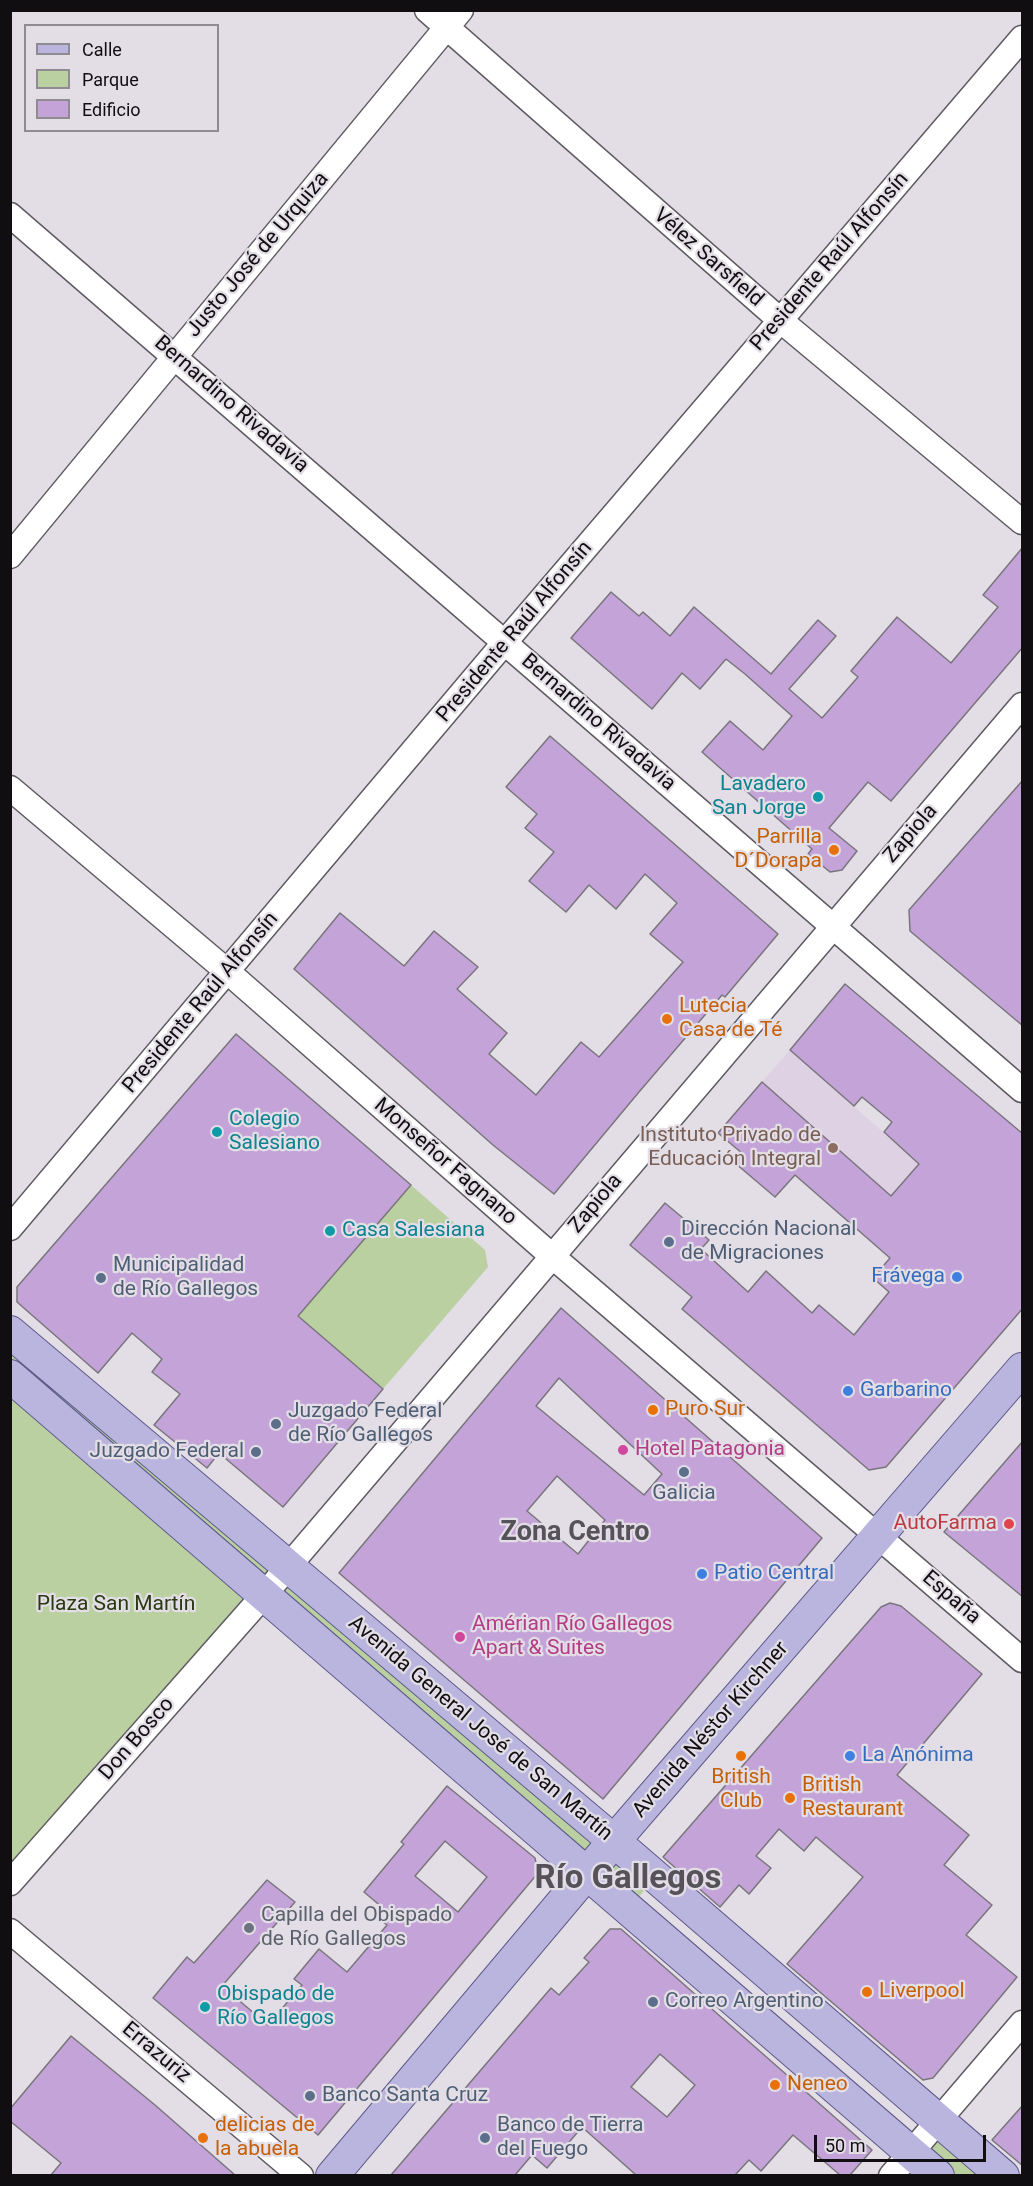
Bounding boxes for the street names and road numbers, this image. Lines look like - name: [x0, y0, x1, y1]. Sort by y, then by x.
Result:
- street label: Justo José de Urquiza: [182, 167, 334, 343]
- street label: Presidente Raúl Alfonsín: [745, 167, 915, 357]
- street label: Vélez Sarsfield: [648, 203, 768, 313]
- street label: Bernardino Rivadavia: [149, 331, 313, 479]
- street label: Presidente Raúl Alfonsín: [432, 536, 598, 728]
- street label: Bernardino Rivadavia: [516, 649, 680, 797]
- street label: Zapiola: [879, 800, 943, 868]
- street label: Presidente Raúl Alfonsín: [118, 907, 284, 1099]
- street label: Monseñor Fagnano: [368, 1093, 522, 1231]
- street label: Zapiola: [564, 1169, 628, 1239]
- street label: España: [917, 1566, 985, 1630]
- street label: Avenida General José de San Martín: [343, 1611, 617, 1847]
- street label: Avenida Néstor Kirchner: [628, 1637, 794, 1823]
- street label: Don Bosco: [94, 1692, 180, 1786]
- street label: Errazuriz: [117, 2017, 195, 2089]

